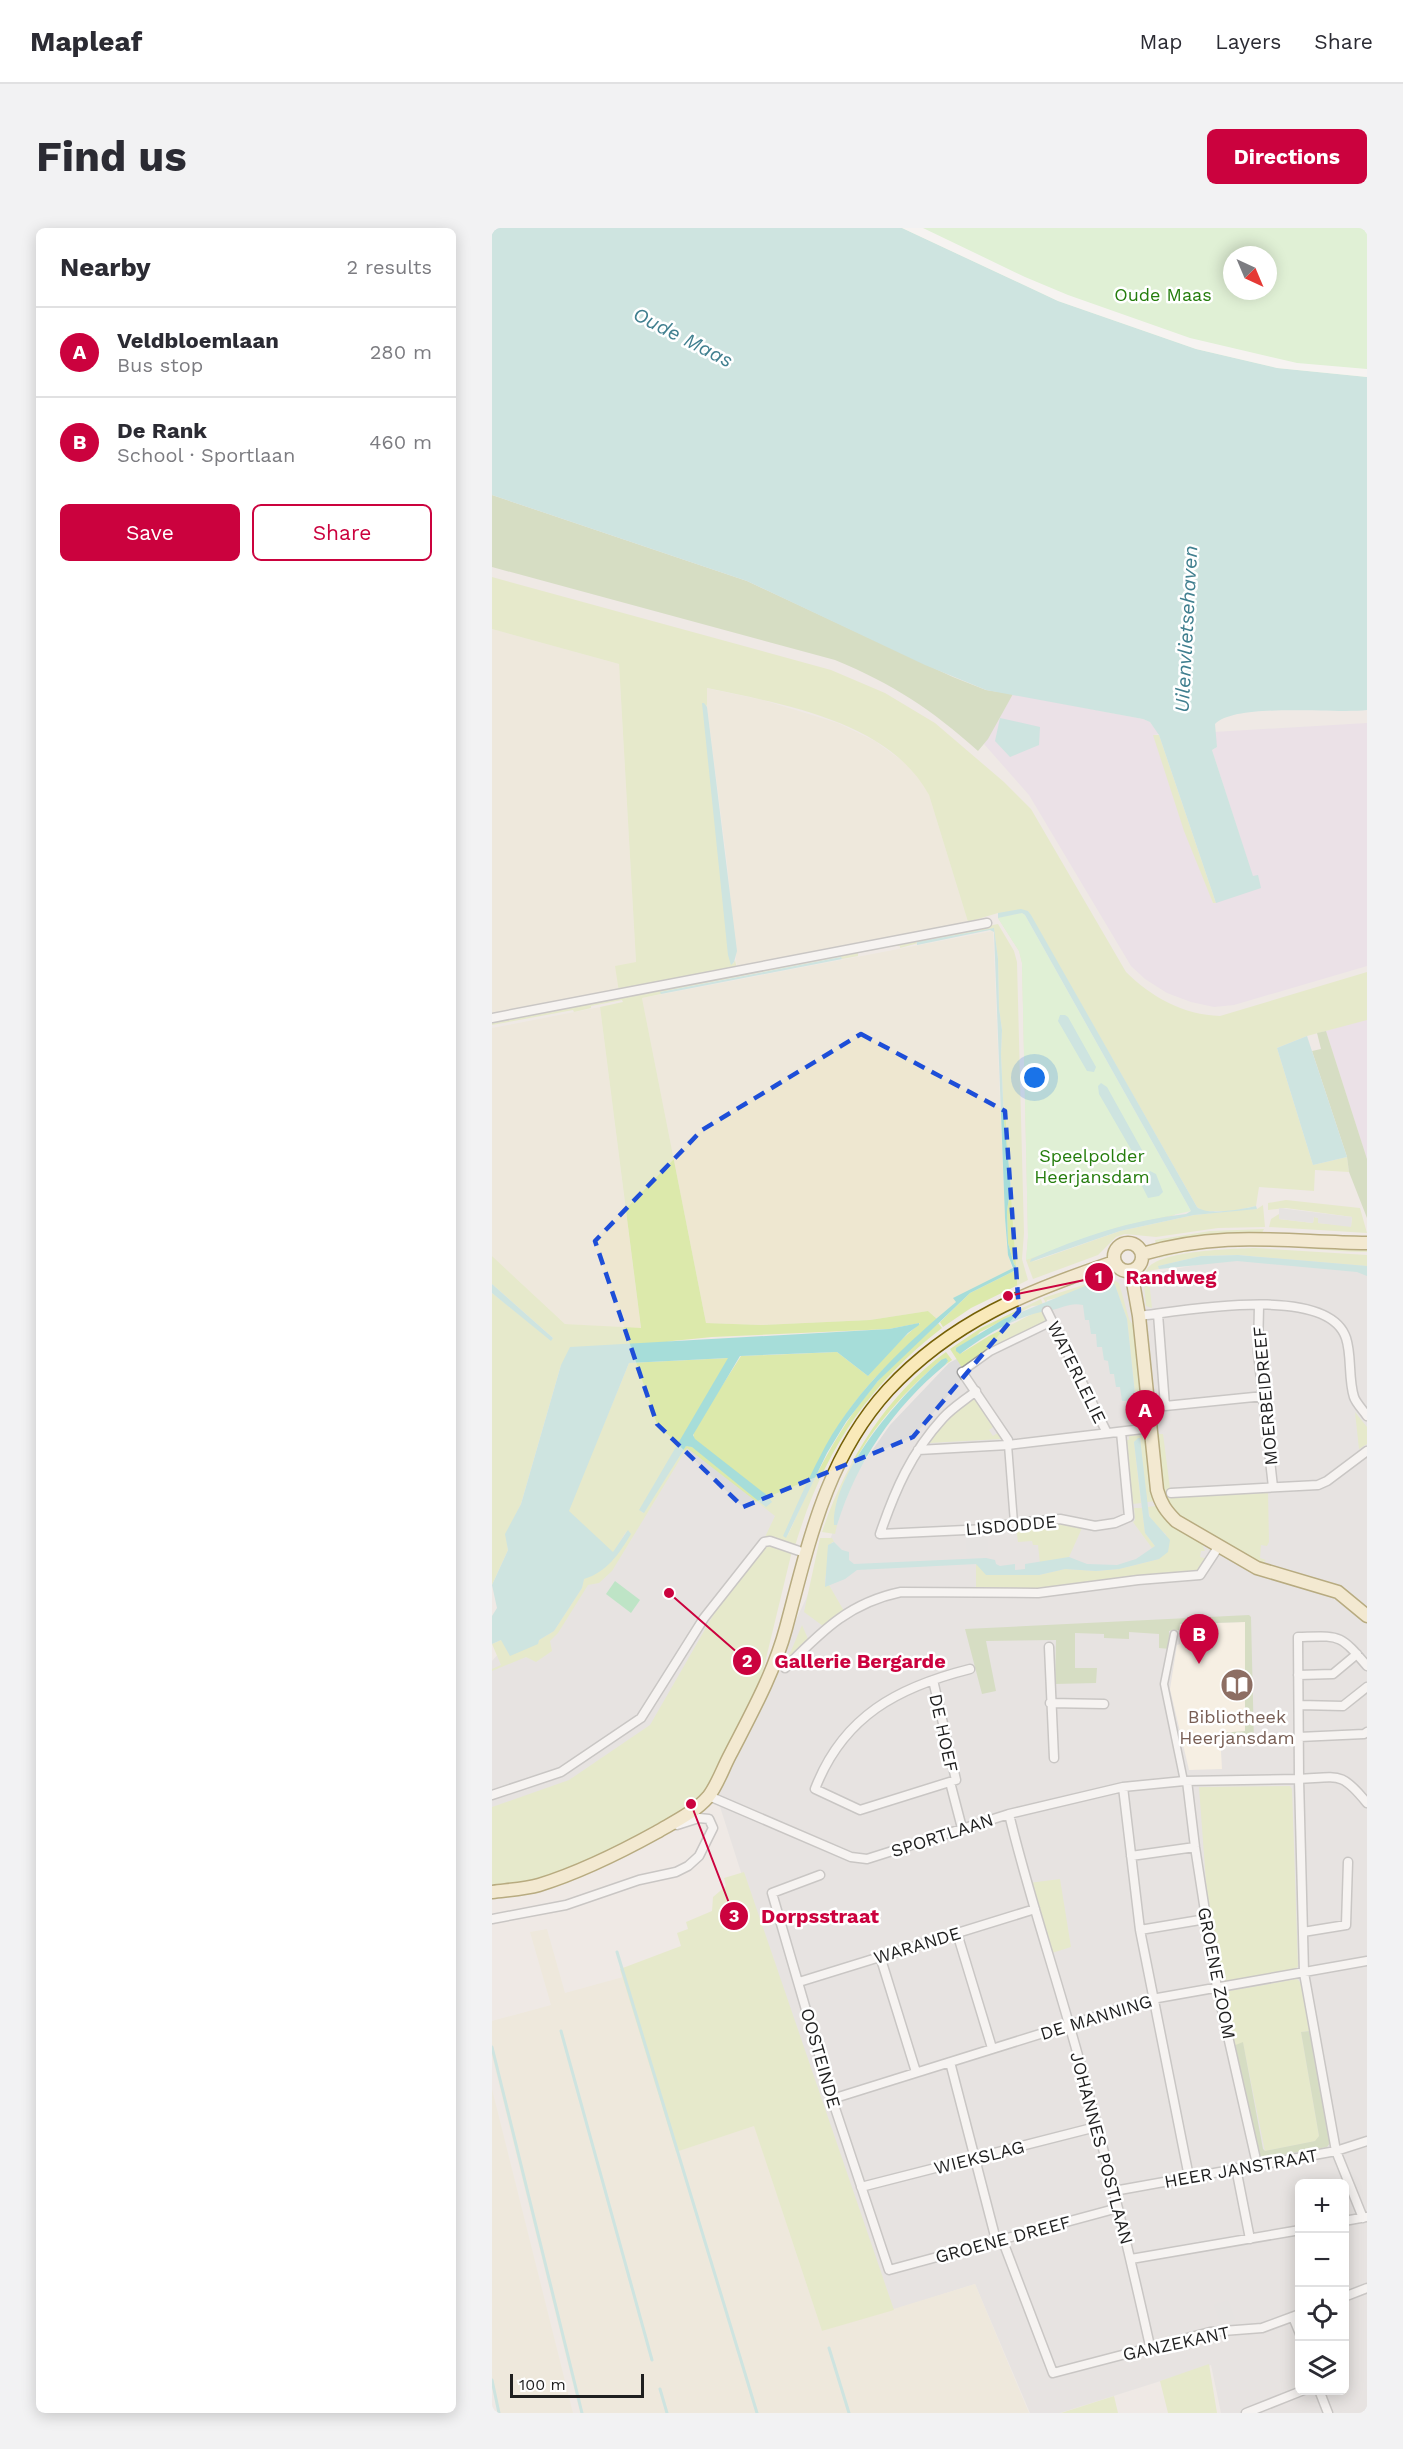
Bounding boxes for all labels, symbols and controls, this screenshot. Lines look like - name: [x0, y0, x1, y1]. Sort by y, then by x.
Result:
- text: Mapleaf: [30, 25, 142, 58]
- text: Map: [1139, 29, 1182, 54]
- text: Layers: [1215, 29, 1281, 54]
- text: Share: [1314, 29, 1373, 54]
- button: Directions: [1207, 129, 1367, 184]
- text: Find us: [36, 132, 187, 181]
- north arrow: [1223, 246, 1277, 300]
- text: Nearby: [60, 252, 151, 282]
- text: 2 results: [347, 255, 432, 279]
- park label: Oude Maas: [1114, 284, 1212, 305]
- water label: Oude Maas: [629, 302, 737, 372]
- text: Veldbloemlaan: [117, 328, 279, 353]
- text: A: [73, 340, 86, 364]
- text: 280 m: [370, 340, 432, 364]
- text: Bus stop: [117, 353, 203, 377]
- text: De Rank: [117, 418, 207, 443]
- text: B: [73, 430, 86, 454]
- text: 460 m: [369, 430, 432, 454]
- text: School · Sportlaan: [117, 443, 295, 467]
- button: Save: [60, 504, 240, 561]
- button: Share: [252, 504, 432, 561]
- water label: Uilenvlietsehaven: [1170, 545, 1202, 713]
- your location: [1020, 1063, 1049, 1092]
- park label: Speelpolder Heerjansdam: [1034, 1145, 1150, 1187]
- callout: Randweg: [1084, 1258, 1228, 1296]
- text: Randweg: [1126, 1265, 1217, 1289]
- text: 1: [1095, 1266, 1103, 1287]
- street label: WATERLELIE: [1043, 1318, 1111, 1426]
- street label: MOERBEIDREEF: [1248, 1325, 1282, 1467]
- pin: A: [1126, 1390, 1164, 1440]
- street label: LISDODDE: [965, 1511, 1057, 1539]
- pin: B: [1180, 1614, 1218, 1664]
- callout: Gallerie Bergarde: [732, 1642, 957, 1680]
- text: Gallerie Bergarde: [774, 1649, 946, 1673]
- text: 2: [742, 1650, 752, 1671]
- library icon: Bibliotheek Heerjansdam: [1219, 1667, 1255, 1703]
- street label: DE HOEF: [925, 1692, 963, 1774]
- place label: Bibliotheek Heerjansdam: [1179, 1706, 1295, 1748]
- street label: SPORTLAAN: [888, 1809, 996, 1861]
- callout: Dorpsstraat: [719, 1897, 891, 1935]
- text: Dorpsstraat: [761, 1904, 879, 1928]
- text: 3: [729, 1905, 739, 1926]
- street label: GROENE ZOOM: [1194, 1905, 1240, 2041]
- street label: WARANDE: [871, 1922, 963, 1968]
- street label: DE MANNING: [1038, 1990, 1154, 2044]
- street label: OOSTEINDE: [797, 2005, 845, 2111]
- street label: JOHANNES POSTLAAN: [1066, 2049, 1138, 2247]
- street label: WIEKSLAG: [932, 2136, 1026, 2178]
- street label: HEER JANSTRAAT: [1163, 2144, 1320, 2192]
- map controls: [1295, 2179, 1349, 2395]
- button: +: [1295, 2179, 1349, 2233]
- street label: GROENE DREEF: [933, 2211, 1073, 2267]
- button: −: [1295, 2233, 1349, 2287]
- button: locate: [1295, 2287, 1349, 2341]
- street label: GANZEKANT: [1121, 2321, 1231, 2365]
- button: layers: [1295, 2341, 1349, 2395]
- scale bar: [510, 2371, 644, 2398]
- text: 100 m: [519, 2375, 566, 2394]

